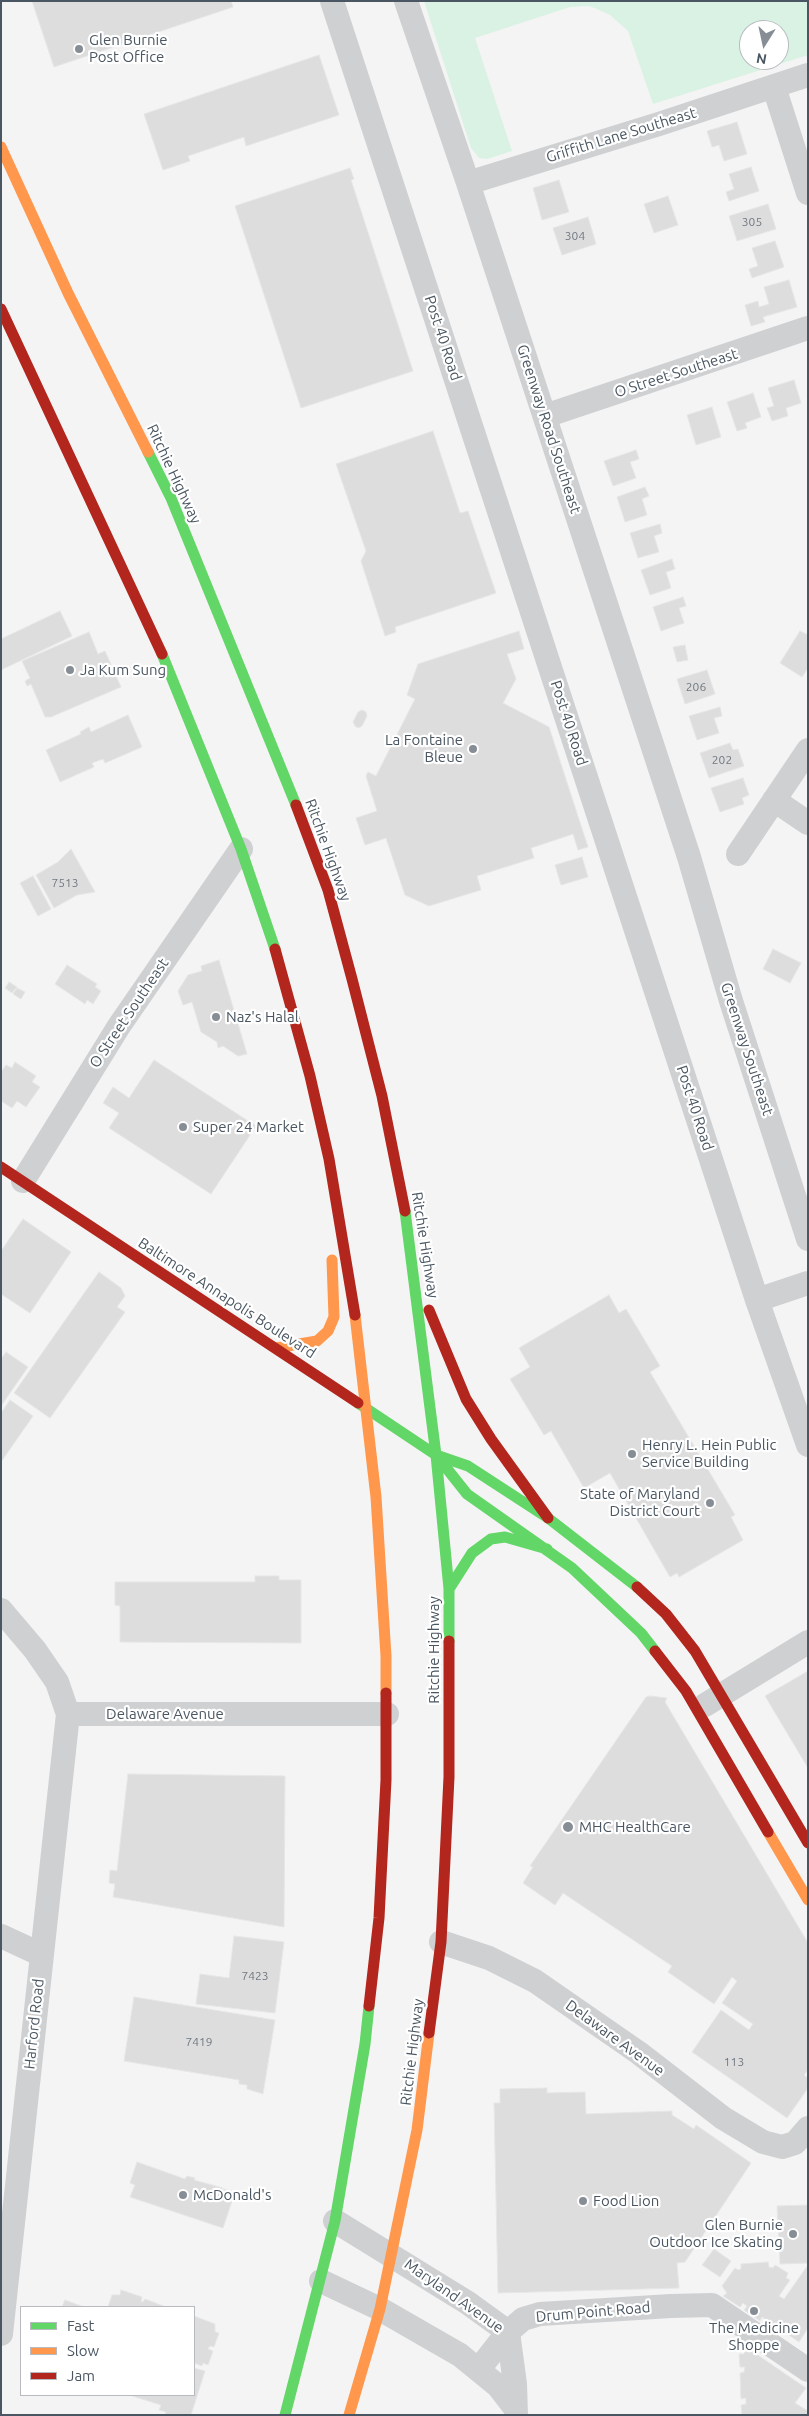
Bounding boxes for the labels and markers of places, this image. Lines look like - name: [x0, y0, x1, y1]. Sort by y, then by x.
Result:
- place label: Glen Burnie Post Office: [89, 31, 167, 66]
- marker: Glen Burnie Post Office: [73, 43, 85, 55]
- place label: Ja Kum Sung: [80, 661, 166, 679]
- marker: Ja Kum Sung: [64, 664, 76, 676]
- place label: La Fontaine Bleue: [385, 731, 463, 766]
- marker: La Fontaine Bleue: [467, 743, 479, 755]
- place label: Naz's Halal: [226, 1008, 299, 1026]
- marker: Naz's Halal: [210, 1011, 222, 1023]
- place label: Super 24 Market: [193, 1118, 304, 1136]
- marker: Super 24 Market: [177, 1121, 189, 1133]
- place label: Henry L. Hein Public Service Building: [642, 1436, 776, 1471]
- marker: Henry L. Hein Public Service Building: [626, 1448, 638, 1460]
- place label: State of Maryland District Court: [580, 1485, 700, 1520]
- marker: State of Maryland District Court: [704, 1497, 716, 1509]
- place label: MHC HealthCare: [579, 1818, 691, 1836]
- marker: MHC HealthCare: [561, 1820, 575, 1834]
- place label: McDonald's: [193, 2186, 271, 2204]
- marker: McDonald's: [177, 2189, 189, 2201]
- place label: Food Lion: [593, 2192, 659, 2210]
- marker: Food Lion: [577, 2195, 589, 2207]
- place label: Glen Burnie Outdoor Ice Skating: [649, 2216, 783, 2251]
- marker: Glen Burnie Outdoor Ice Skating: [787, 2228, 799, 2240]
- marker: The Medicine Shoppe: [748, 2305, 760, 2317]
- place label: The Medicine Shoppe: [709, 2319, 799, 2354]

